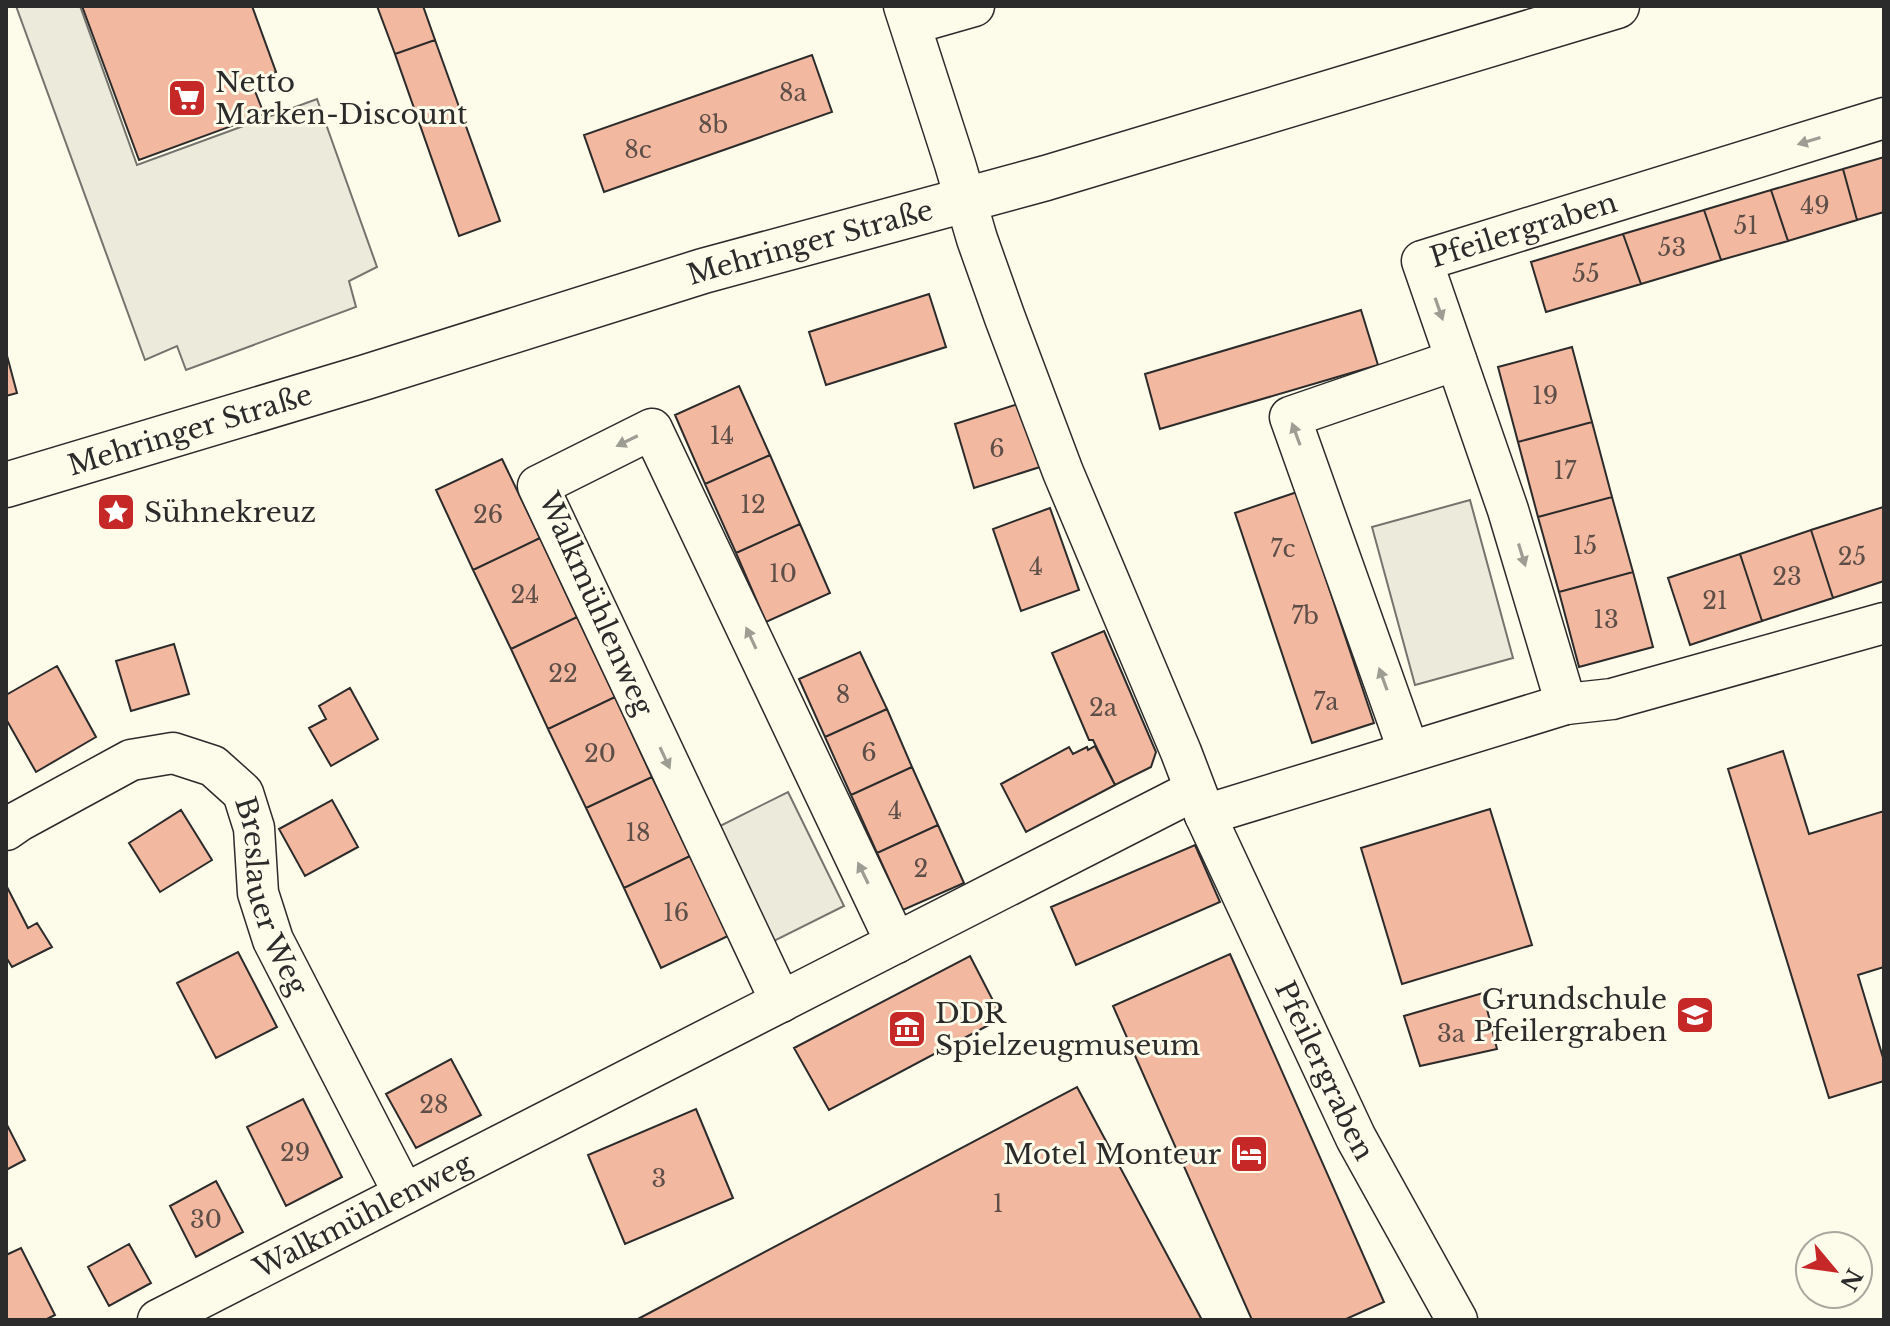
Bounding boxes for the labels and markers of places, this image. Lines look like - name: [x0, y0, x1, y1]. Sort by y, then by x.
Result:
- place label: Netto Marken-Discount: [215, 65, 468, 132]
- supermarket icon: Netto Marken-Discount: [166, 77, 208, 119]
- place icon: Sühnekreuz: [95, 491, 137, 533]
- place label: Sühnekreuz: [144, 495, 316, 530]
- place label: Grundschule Pfeilergraben: [1473, 982, 1667, 1049]
- school or university icon: Grundschule Pfeilergraben: [1674, 994, 1716, 1036]
- place label: DDR Spielzeugmuseum: [935, 996, 1200, 1063]
- museum icon: DDR Spielzeugmuseum: [886, 1008, 928, 1050]
- hotel icon: Motel Monteur: [1228, 1133, 1270, 1175]
- place label: Motel Monteur: [1003, 1137, 1222, 1172]

